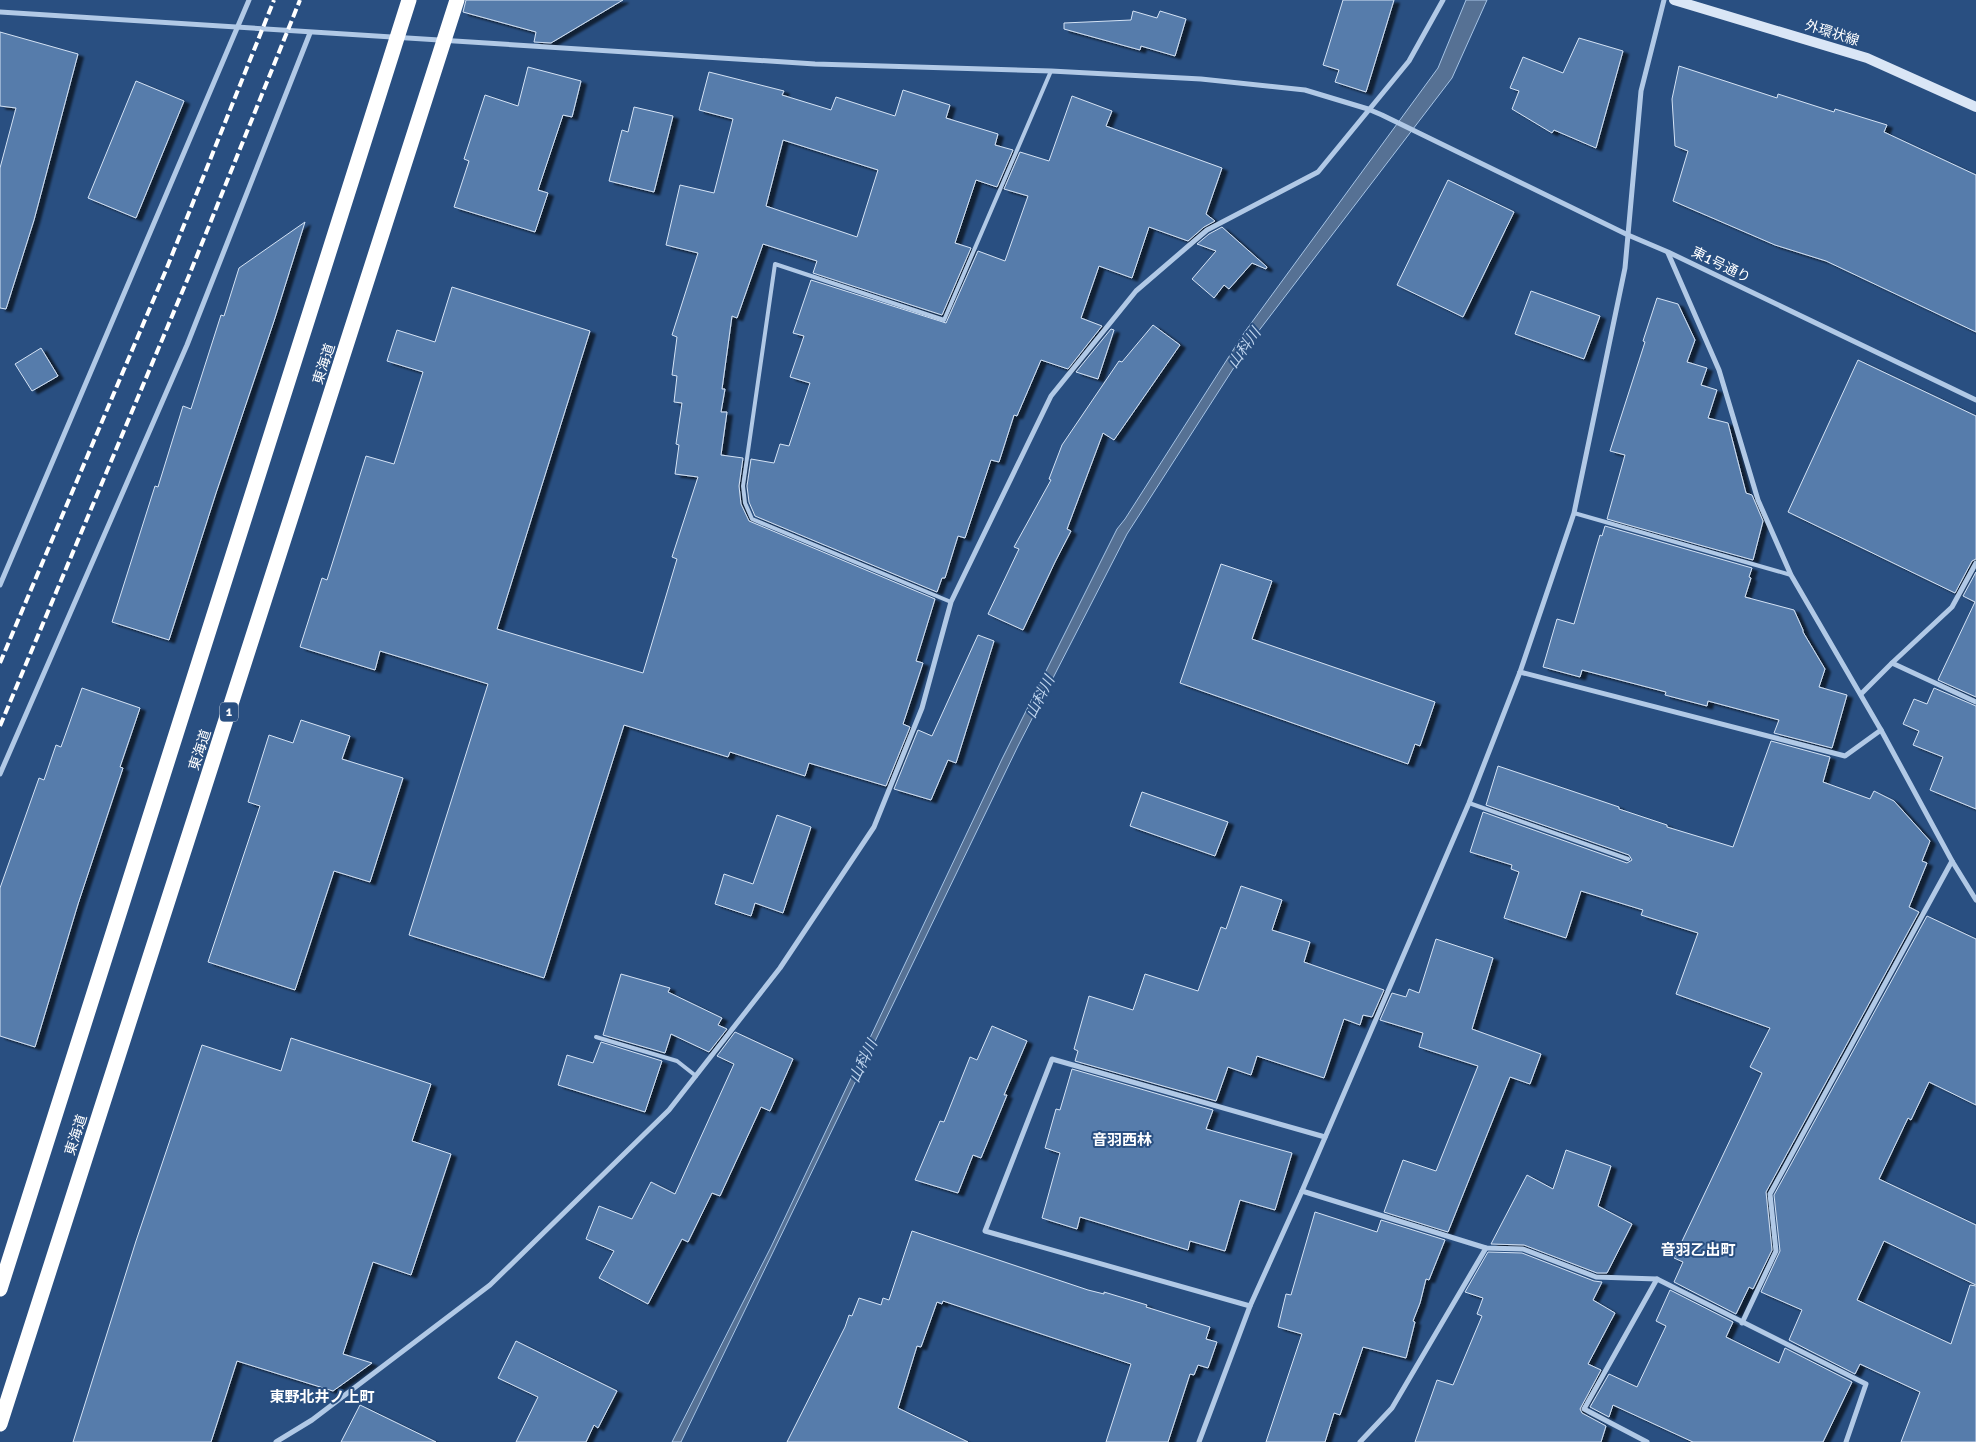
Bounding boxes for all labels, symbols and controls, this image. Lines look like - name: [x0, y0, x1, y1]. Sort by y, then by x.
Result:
- street label: 外環状線: [1803, 17, 1861, 49]
- street label: 東1号通り: [1689, 243, 1753, 287]
- water label: 山科川: [1224, 323, 1265, 372]
- street label: 東海道: [309, 341, 339, 387]
- water label: 山科川: [1022, 671, 1059, 721]
- road number: 1: [220, 702, 238, 722]
- street label: 東海道: [185, 727, 215, 773]
- water label: 山科川: [845, 1035, 882, 1085]
- street label: 東海道: [61, 1112, 91, 1158]
- district label: 音羽西林: [1092, 1131, 1152, 1149]
- district label: 音羽乙出町: [1660, 1241, 1736, 1259]
- district label: 東野北井ノ上町: [269, 1388, 375, 1406]

